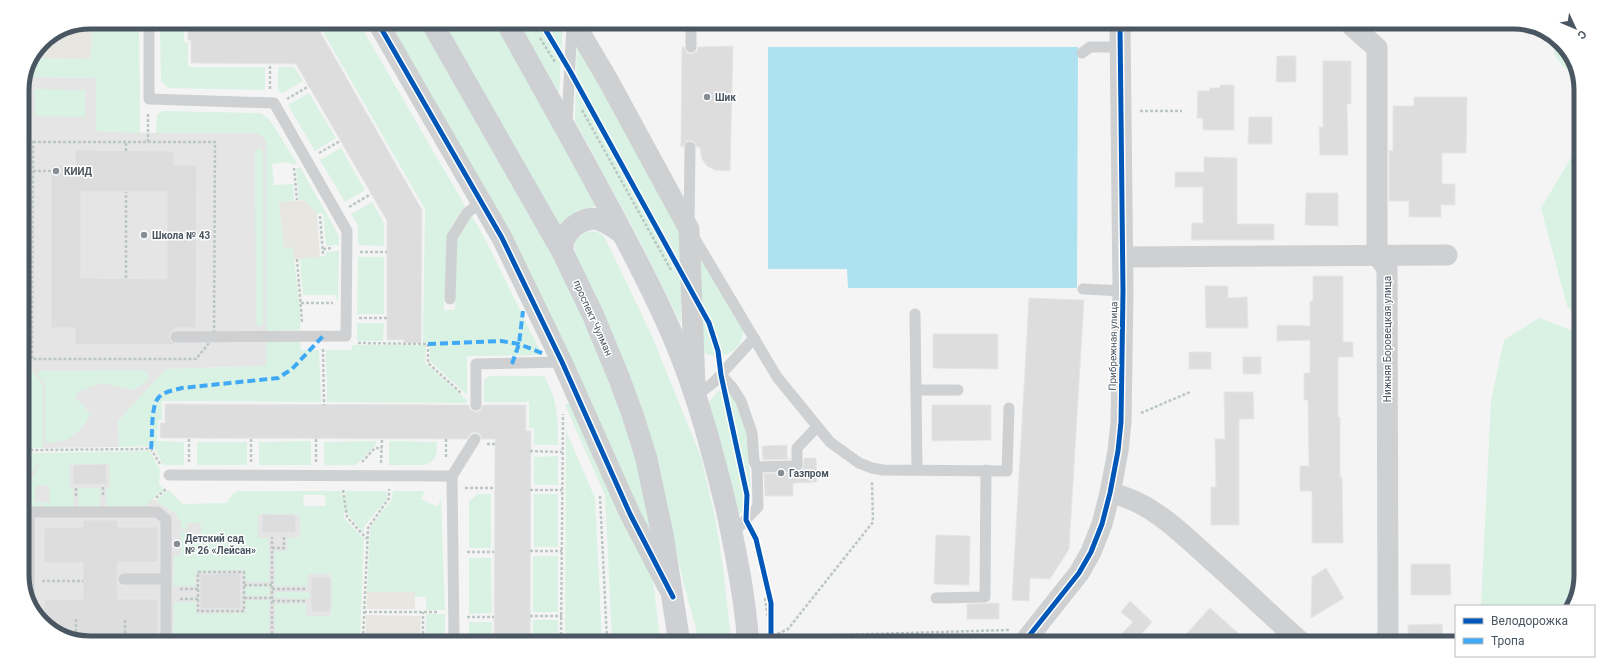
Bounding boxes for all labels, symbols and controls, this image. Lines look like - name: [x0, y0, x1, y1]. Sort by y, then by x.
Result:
- north arrow: [1555, 8, 1595, 48]
- text: С: [1575, 27, 1589, 42]
- marker: Шик: [702, 92, 712, 102]
- place label: Шик: [715, 92, 736, 103]
- marker: КИИД: [51, 166, 61, 176]
- place label: КИИД: [64, 166, 93, 177]
- marker: Школа № 43: [139, 230, 149, 240]
- place label: Школа № 43: [152, 230, 210, 241]
- street label: Нижняя Боровецкая улица: [1382, 276, 1393, 402]
- street label: проспект Чулман: [571, 278, 615, 358]
- street label: Прибрежная улица: [1107, 301, 1119, 391]
- marker: Газпром: [776, 468, 786, 478]
- place label: Газпром: [789, 468, 829, 479]
- place label: Детский сад № 26 «Лейсан»: [185, 533, 256, 556]
- marker: Детский сад № 26 «Лейсан»: [172, 539, 182, 549]
- legend: [1455, 605, 1595, 657]
- text: Велодорожка: [1491, 614, 1568, 628]
- text: Тропа: [1491, 634, 1525, 648]

